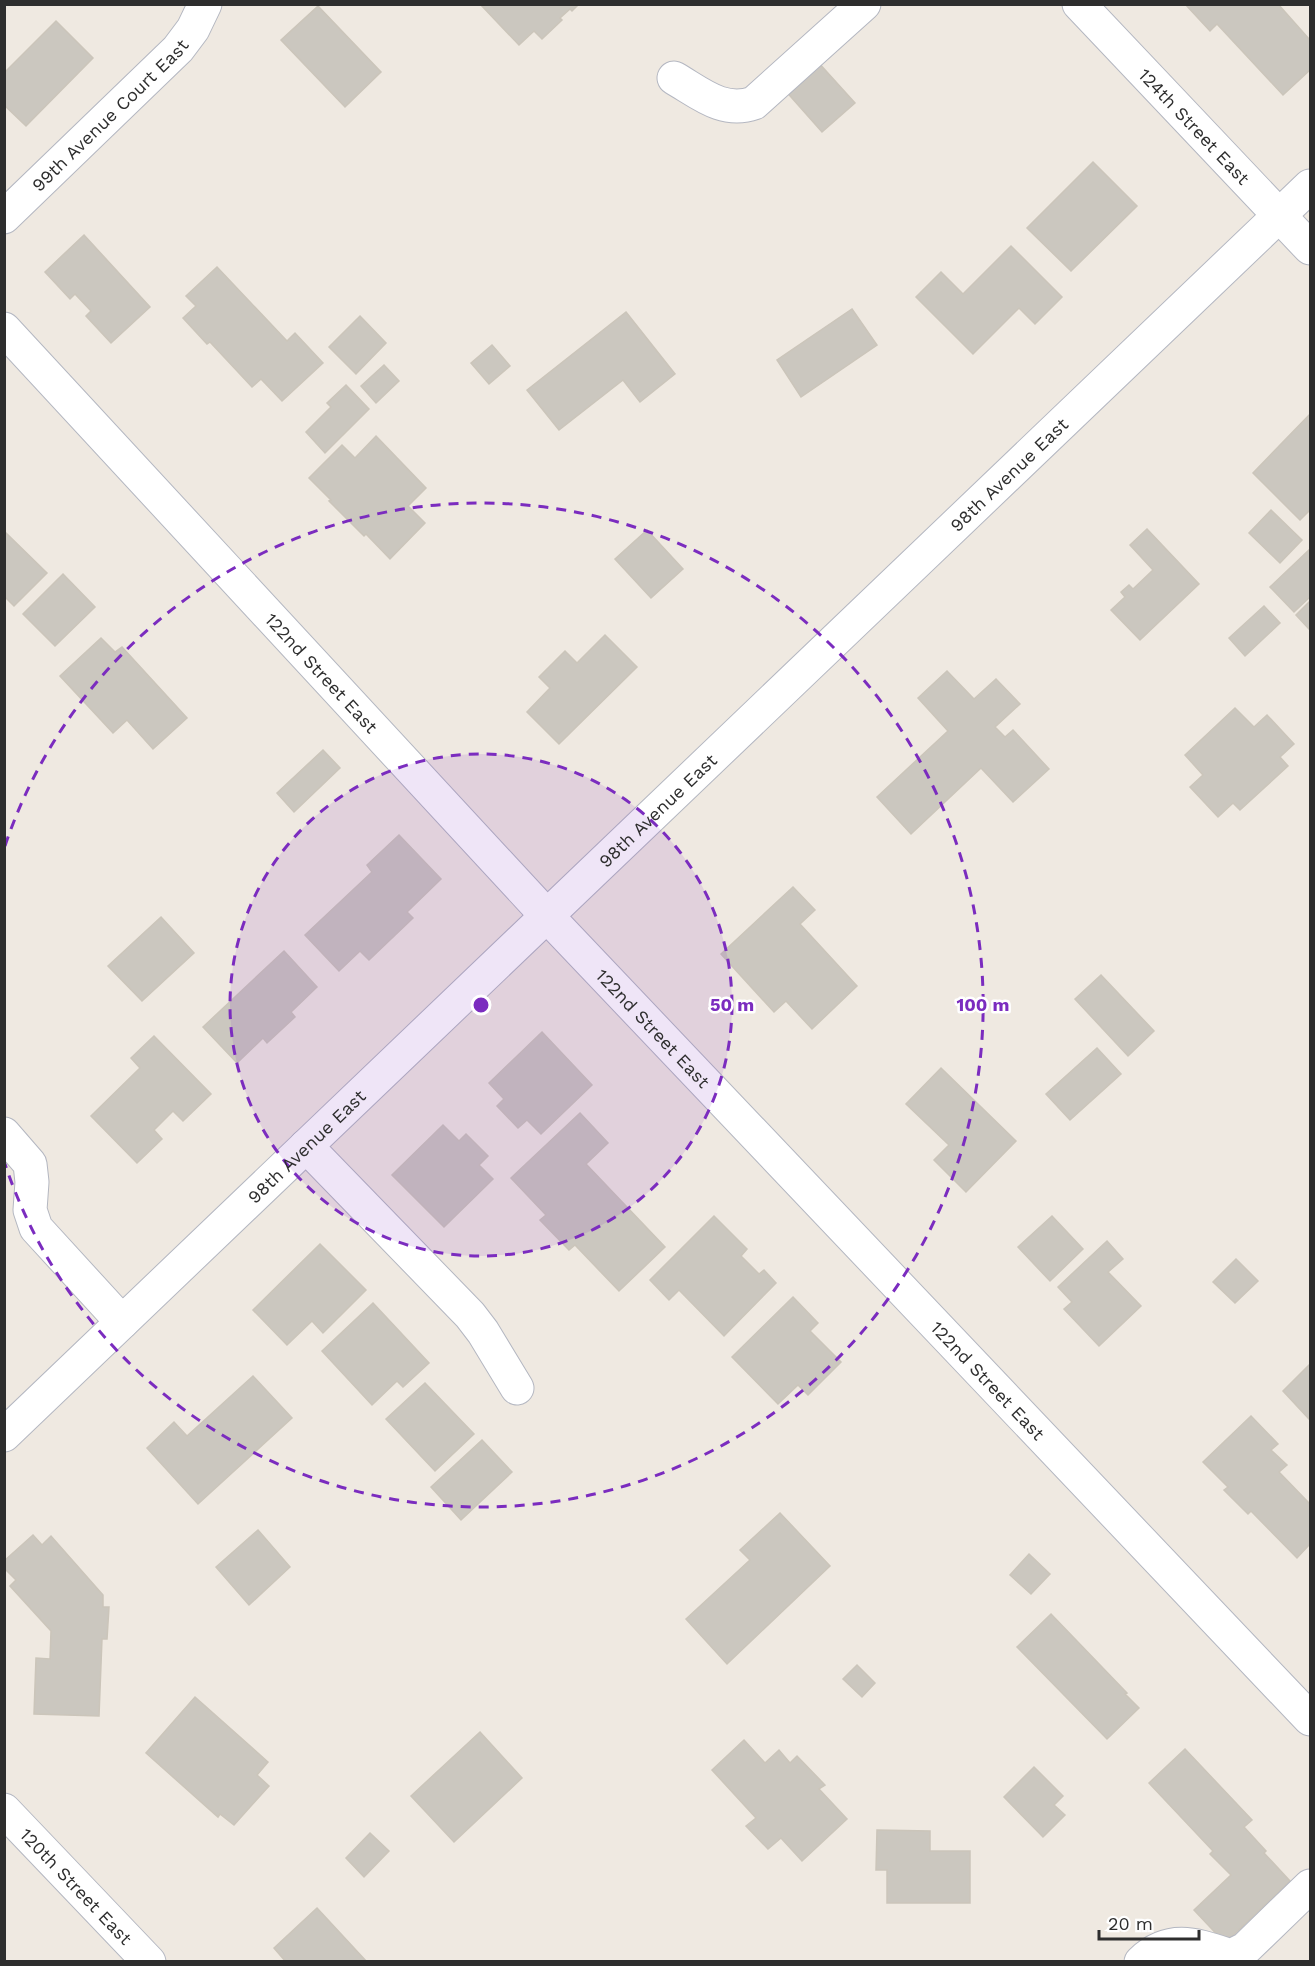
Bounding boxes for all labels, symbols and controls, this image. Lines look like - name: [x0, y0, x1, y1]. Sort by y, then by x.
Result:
- street label: 99th Avenue Court East: [27, 34, 193, 195]
- street label: 124th Street East: [1135, 64, 1255, 189]
- street label: 98th Avenue East: [945, 413, 1072, 535]
- street label: 122nd Street East: [261, 608, 383, 737]
- street label: 98th Avenue East: [594, 749, 721, 871]
- street label: 122nd Street East: [592, 964, 715, 1092]
- text: 50 m: [710, 994, 754, 1015]
- text: 100 m: [956, 994, 1010, 1015]
- centre of rings: [471, 995, 491, 1015]
- street label: 98th Avenue East: [243, 1085, 370, 1207]
- street label: 122nd Street East: [927, 1317, 1050, 1444]
- street label: 120th Street East: [16, 1823, 137, 1949]
- scale bar: [1099, 1903, 1200, 1941]
- text: 20 m: [1108, 1913, 1153, 1934]

